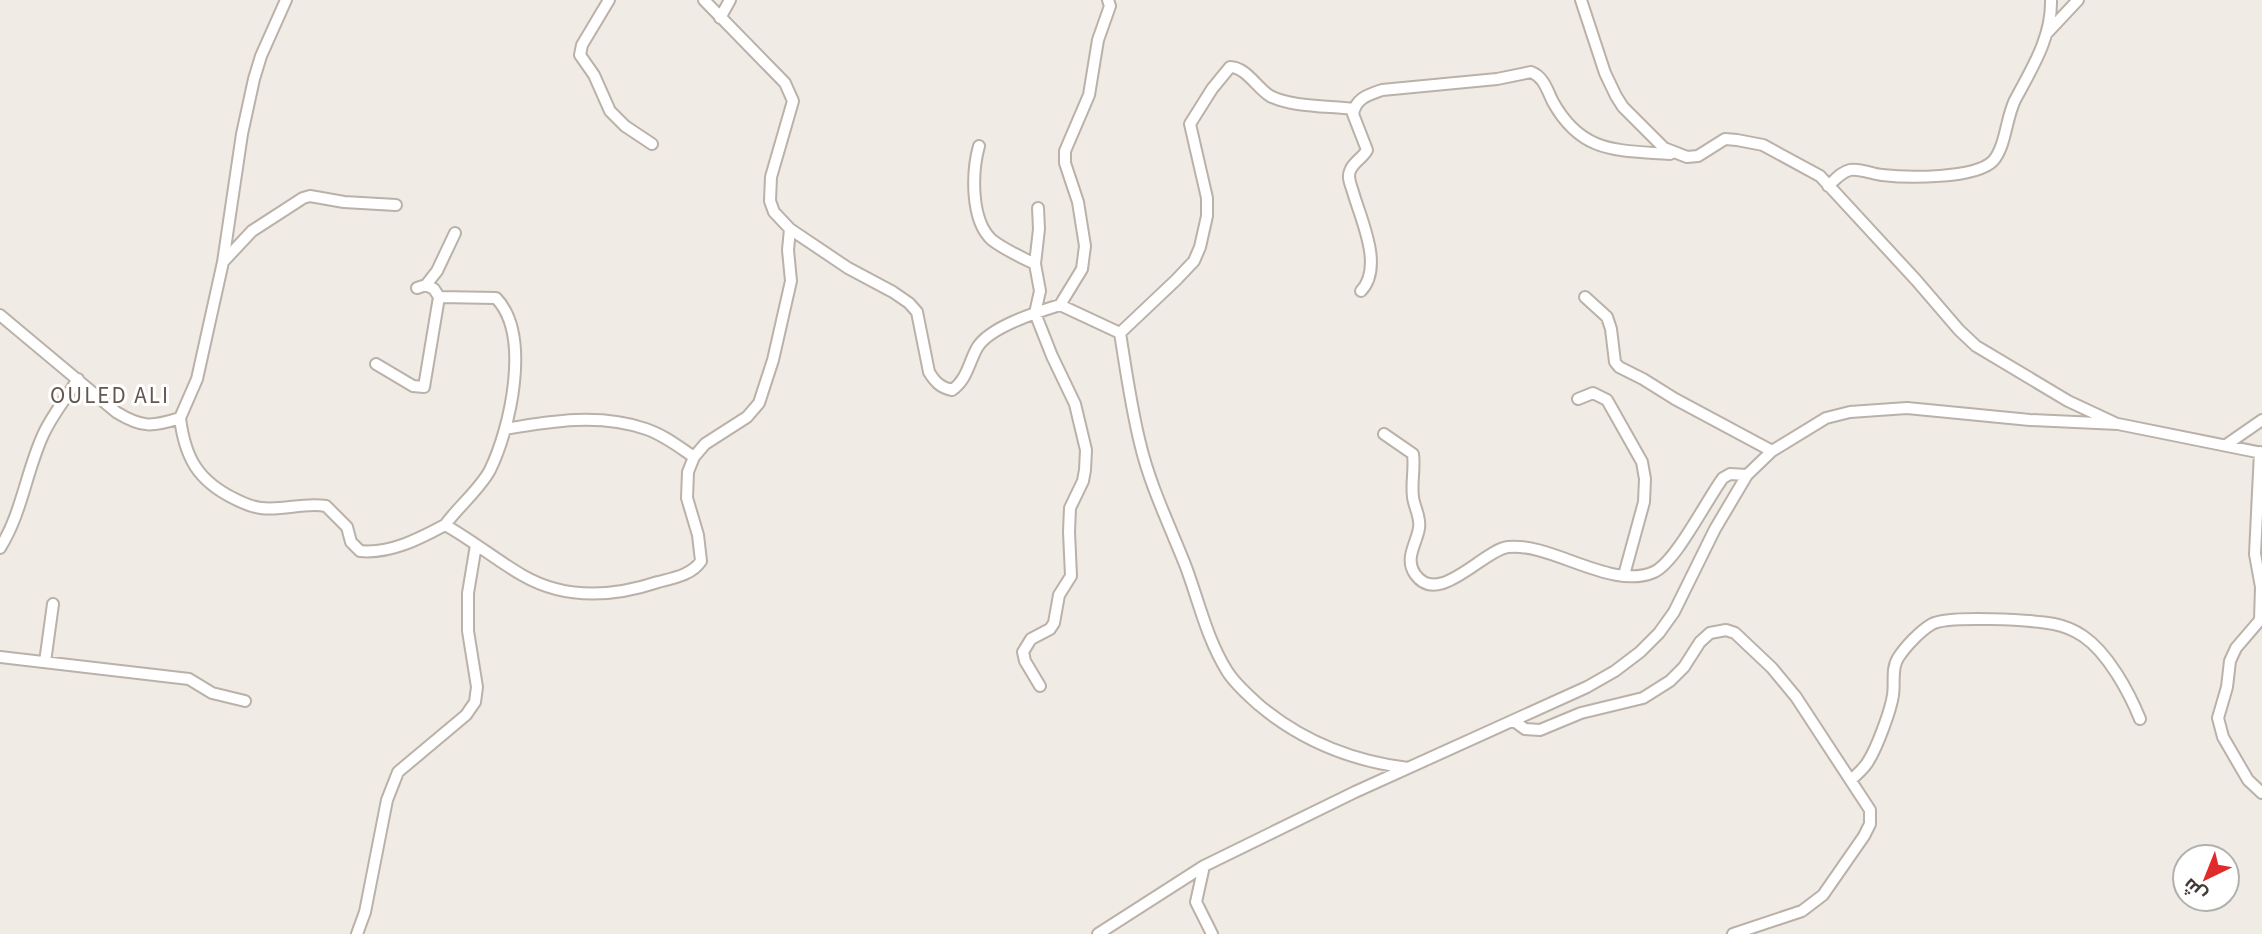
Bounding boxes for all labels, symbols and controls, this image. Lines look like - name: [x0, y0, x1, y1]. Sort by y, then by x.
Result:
- district label: OULED ALI: [50, 379, 170, 412]
- north arrow: [2171, 843, 2241, 913]
- text: ش: [2177, 871, 2214, 908]

